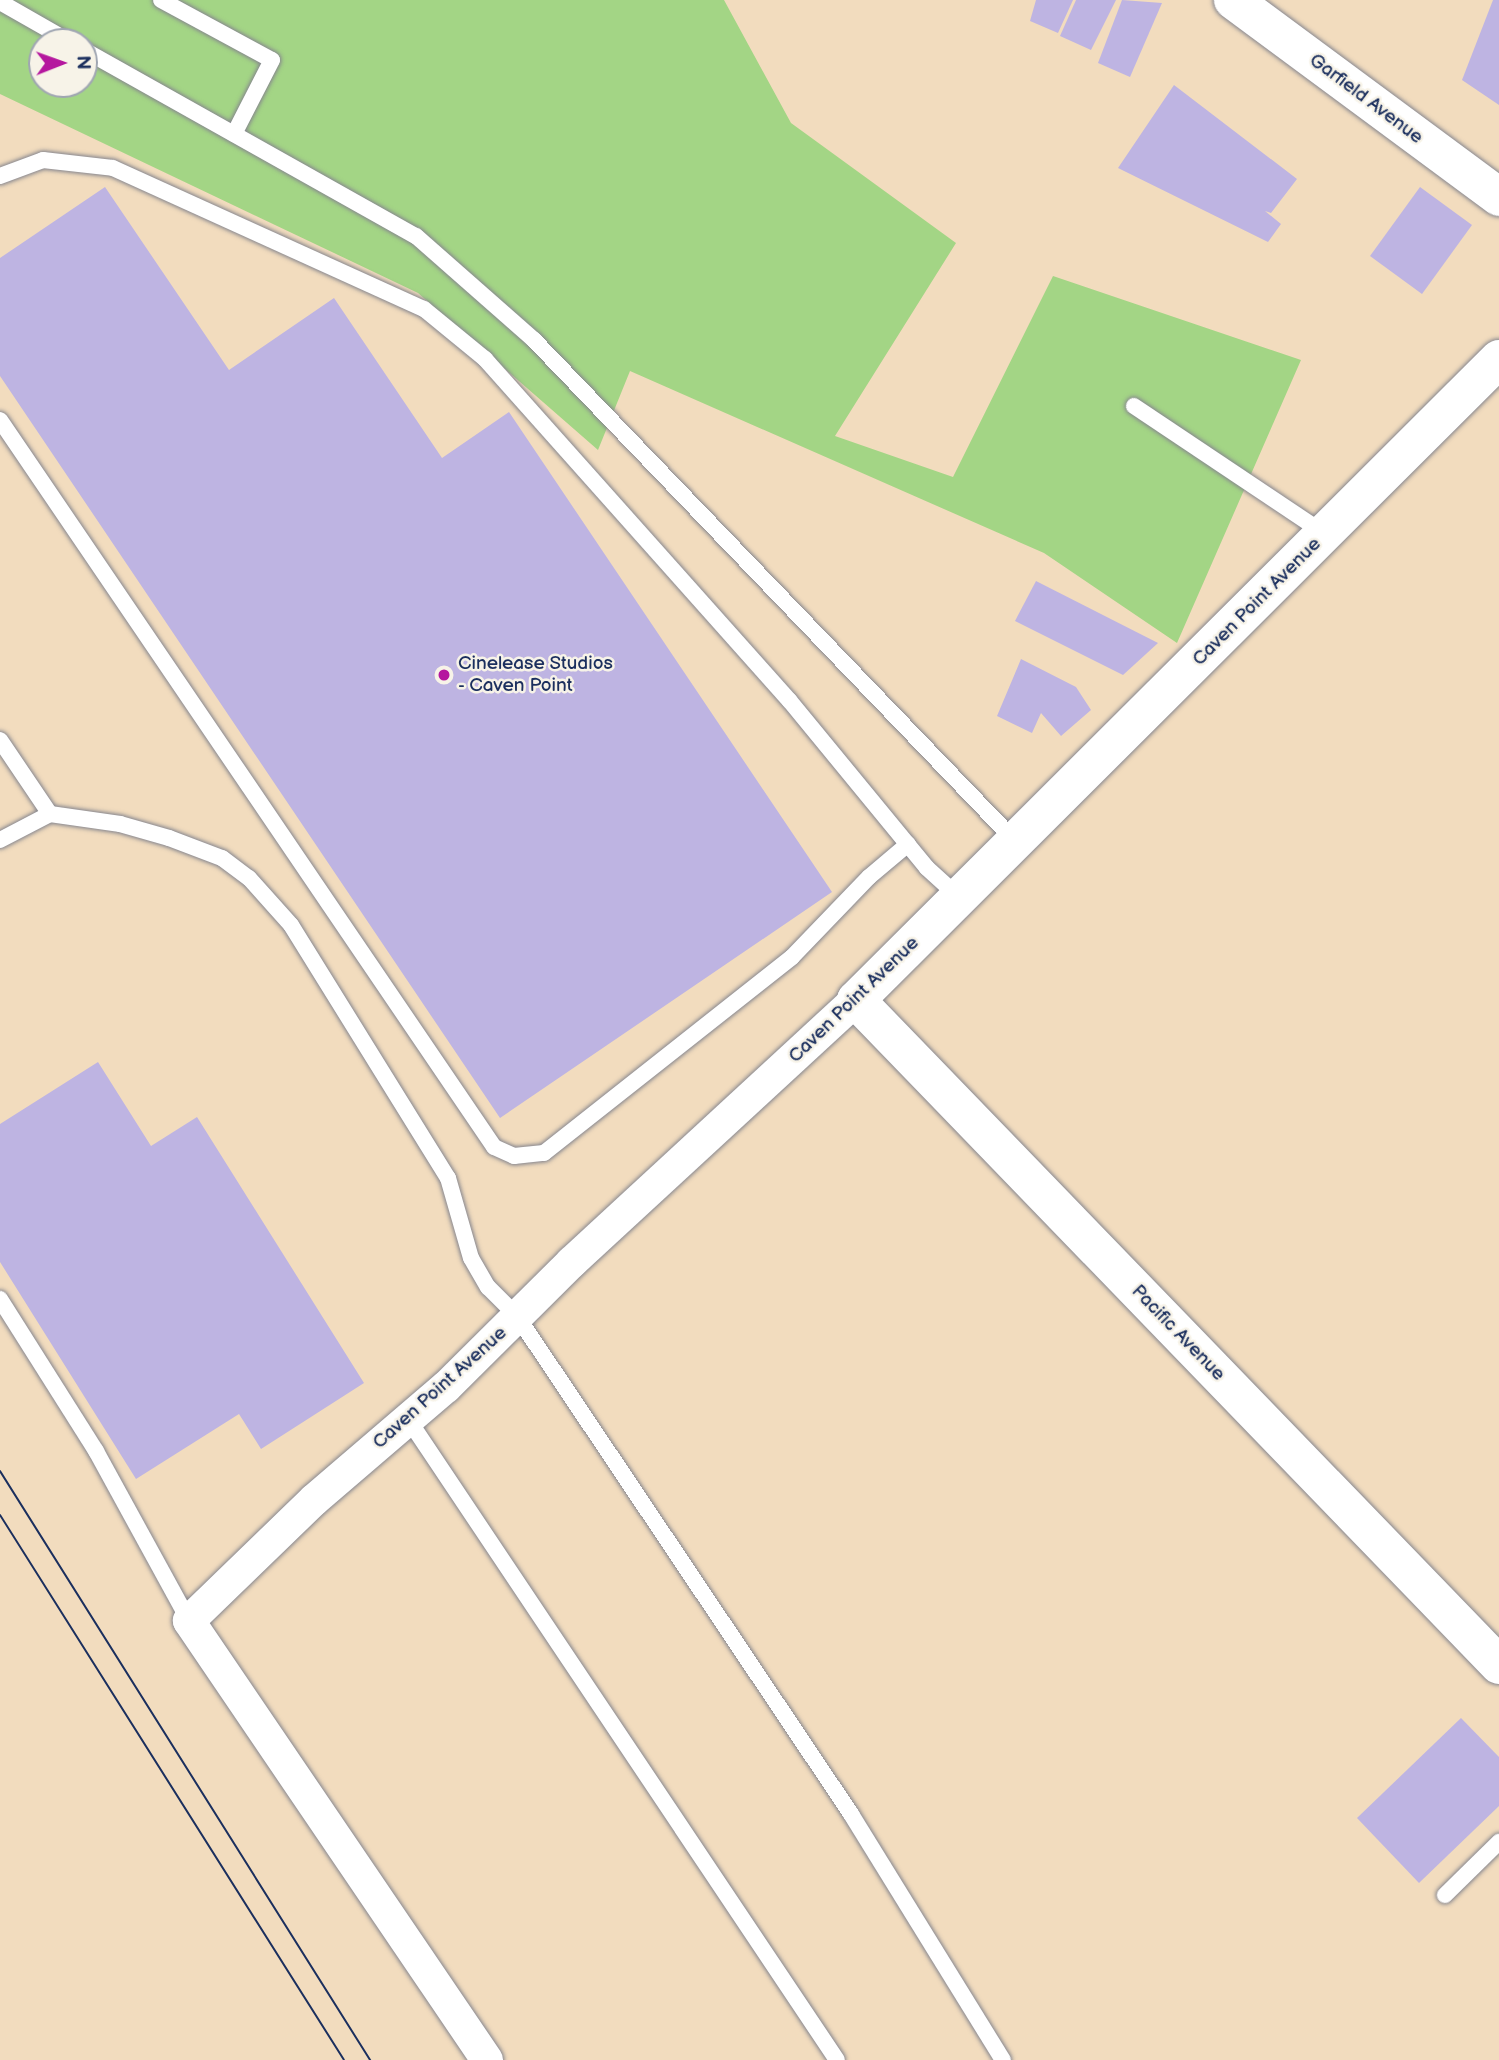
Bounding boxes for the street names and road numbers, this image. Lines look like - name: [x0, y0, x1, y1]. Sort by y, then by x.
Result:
- street label: Garfield Avenue: [1305, 49, 1427, 149]
- street label: Caven Point Avenue: [1188, 533, 1326, 671]
- street label: Caven Point Avenue: [784, 932, 924, 1068]
- street label: Pacific Avenue: [1126, 1280, 1230, 1386]
- street label: Caven Point Avenue: [368, 1322, 512, 1454]

